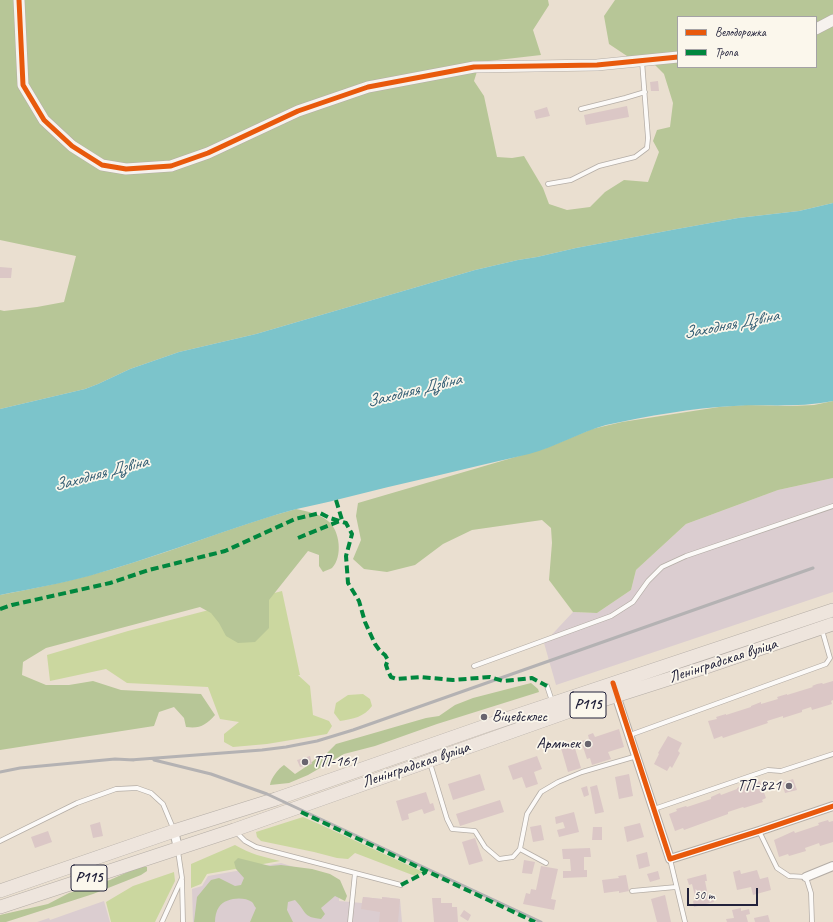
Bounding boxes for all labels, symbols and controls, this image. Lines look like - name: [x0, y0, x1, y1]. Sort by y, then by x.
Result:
- legend: [677, 16, 817, 68]
- text: Велодорожка: [715, 24, 766, 40]
- text: Тропа: [715, 44, 738, 60]
- water label: Заходняя Дзвіна: [682, 306, 780, 344]
- water label: Заходняя Дзвіна: [365, 369, 463, 413]
- water label: Заходняя Дзвіна: [52, 452, 150, 496]
- street label: Ленінградская вуліца: [666, 634, 780, 688]
- road number: Р115: [570, 692, 606, 718]
- place label: Віцебсклес: [492, 707, 547, 727]
- marker: Віцебсклес: [479, 712, 489, 722]
- place label: Армтек: [537, 734, 580, 754]
- street label: Ленінградская вуліца: [360, 738, 472, 792]
- marker: Армтек: [583, 739, 593, 749]
- place label: ТП-161: [313, 752, 357, 772]
- marker: ТП-161: [300, 757, 310, 767]
- place label: ТП-821: [737, 776, 781, 796]
- marker: ТП-821: [784, 781, 794, 791]
- road number: Р115: [71, 865, 107, 891]
- scale bar: [689, 880, 760, 906]
- text: 50 m: [694, 887, 714, 903]

